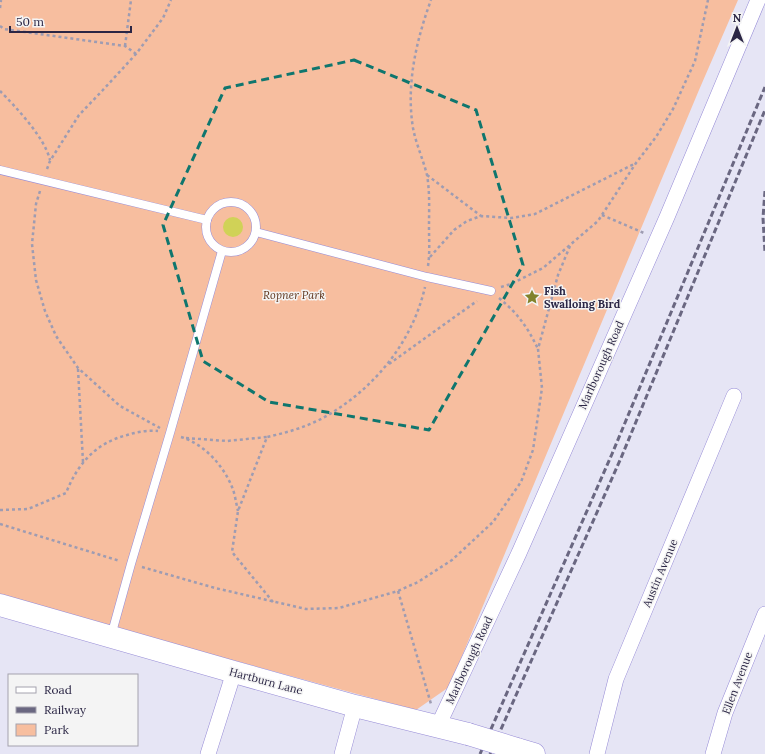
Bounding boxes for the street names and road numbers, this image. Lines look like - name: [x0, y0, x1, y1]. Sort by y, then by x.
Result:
- street label: Marlborough Road: [575, 318, 627, 411]
- street label: Austin Avenue: [639, 537, 681, 610]
- street label: Marlborough Road: [443, 613, 496, 706]
- street label: Ellen Avenue: [719, 650, 755, 716]
- street label: Hartburn Lane: [228, 664, 304, 698]

